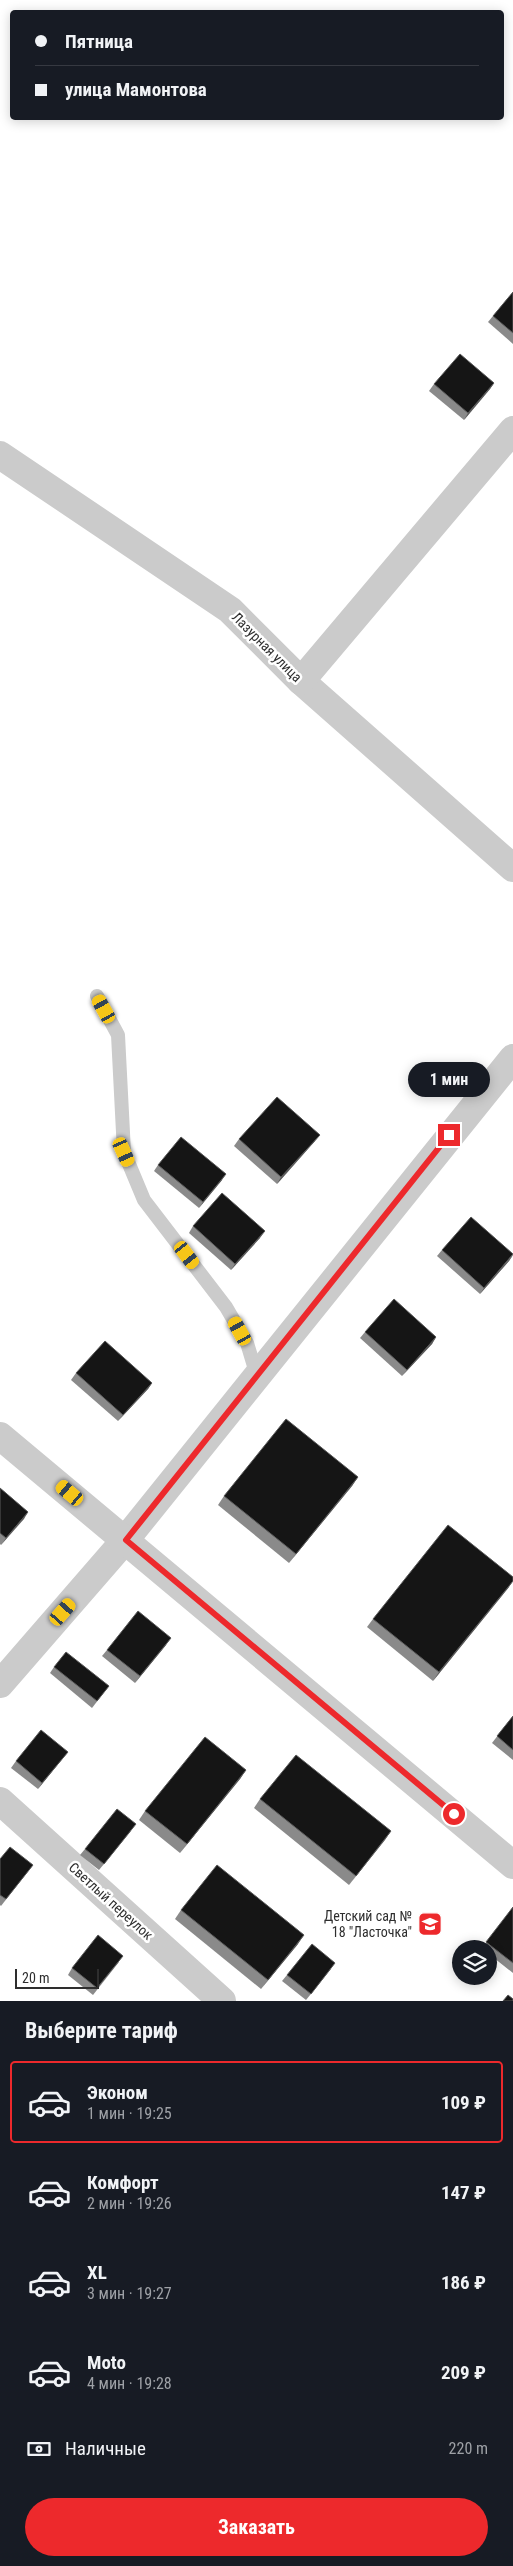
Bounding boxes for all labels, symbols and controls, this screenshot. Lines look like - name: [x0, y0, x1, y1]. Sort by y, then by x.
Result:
- text: Пятница: [65, 30, 133, 53]
- text: улица Мамонтова: [65, 78, 207, 101]
- street label: Лазурная улица: [229, 609, 305, 685]
- car: [90, 992, 117, 1026]
- callout: 1 мин: [408, 1062, 490, 1098]
- text: 1 мин: [430, 1070, 468, 1089]
- route end: [438, 1124, 460, 1146]
- car: [111, 1135, 136, 1169]
- car: [171, 1239, 202, 1271]
- car: [226, 1314, 253, 1348]
- car: [53, 1478, 86, 1508]
- car: [47, 1596, 78, 1628]
- route start: [443, 1803, 465, 1825]
- street label: Светлый переулок: [66, 1859, 156, 1943]
- place label: Детский сад № 18 "Ласточка": [324, 1908, 412, 1940]
- school or university icon: Детский сад № 18 "Ласточка": [417, 1911, 443, 1937]
- map controls: [452, 1940, 497, 1985]
- button: layers: [452, 1940, 497, 1985]
- scale bar: [15, 1966, 99, 1989]
- text: 20 m: [22, 1970, 50, 1986]
- text: Выберите тариф: [25, 2018, 178, 2043]
- icon: car: [27, 2080, 72, 2125]
- text: Эконом: [87, 2081, 148, 2104]
- text: 109 ₽: [441, 2091, 486, 2114]
- text: 1 мин · 19:25: [87, 2104, 172, 2123]
- icon: car: [27, 2170, 72, 2215]
- text: Комфорт: [87, 2171, 159, 2194]
- text: 147 ₽: [441, 2181, 486, 2204]
- text: 2 мин · 19:26: [87, 2194, 172, 2213]
- icon: car: [27, 2260, 72, 2305]
- text: XL: [87, 2261, 107, 2284]
- text: 186 ₽: [441, 2271, 486, 2294]
- text: 3 мин · 19:27: [87, 2284, 172, 2303]
- icon: car: [27, 2350, 72, 2395]
- text: Moto: [87, 2351, 126, 2374]
- text: 209 ₽: [441, 2361, 486, 2384]
- text: 4 мин · 19:28: [87, 2374, 172, 2393]
- icon: cash: [25, 2435, 53, 2463]
- text: Наличные: [65, 2437, 146, 2460]
- text: 220 m: [449, 2439, 488, 2458]
- button: Заказать: [25, 2498, 488, 2556]

